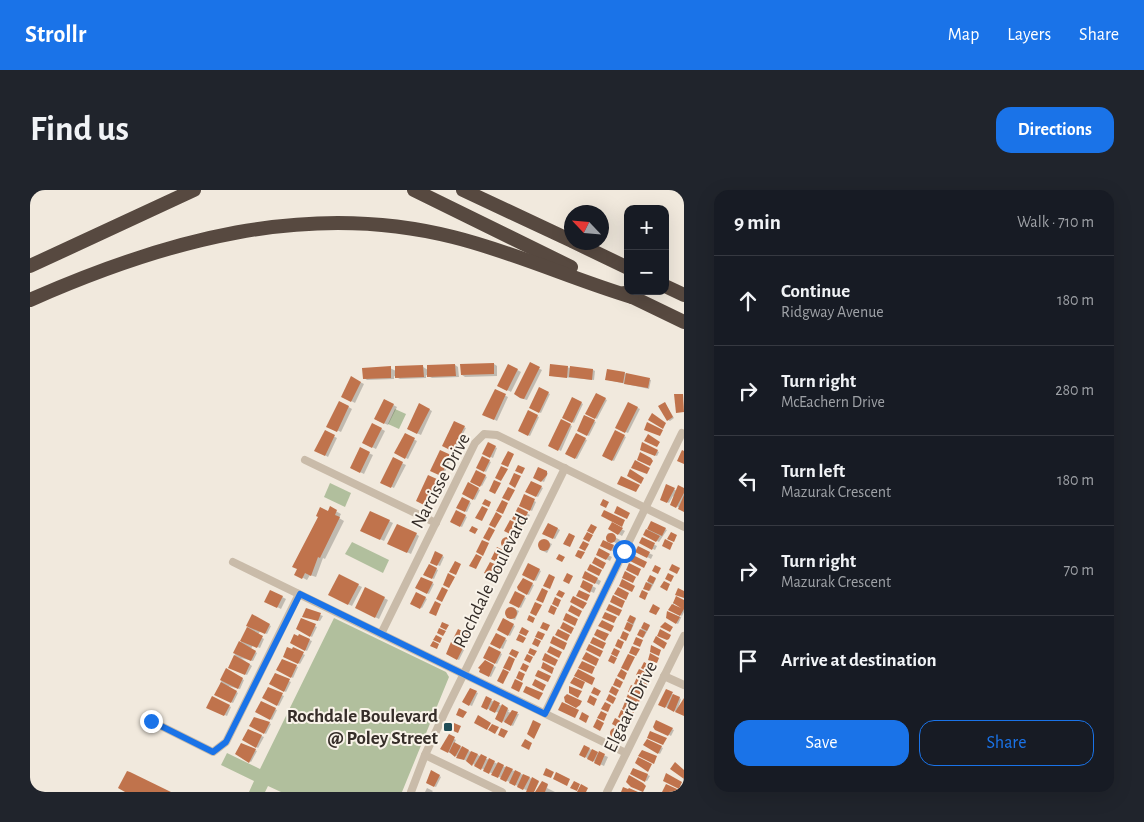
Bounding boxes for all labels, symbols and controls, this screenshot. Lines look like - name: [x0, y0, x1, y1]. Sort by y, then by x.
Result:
- text: Strollr: [25, 23, 86, 47]
- text: Map: [948, 26, 979, 44]
- text: Layers: [1007, 26, 1051, 44]
- text: Share: [1079, 26, 1119, 44]
- button: Directions: [996, 107, 1114, 153]
- text: Find us: [30, 112, 129, 147]
- north arrow: [564, 205, 609, 250]
- map controls: [624, 205, 669, 295]
- button: +: [624, 205, 669, 250]
- text: 9 min: [734, 212, 781, 233]
- text: Walk · 710 m: [1017, 214, 1094, 230]
- button: −: [624, 250, 669, 295]
- text: Continue: [781, 282, 850, 301]
- icon: ahead: [734, 287, 762, 315]
- text: 180 m: [1057, 292, 1094, 308]
- text: Ridgway Avenue: [781, 304, 884, 320]
- text: Turn right: [781, 372, 856, 391]
- icon: right: [734, 377, 762, 405]
- text: 280 m: [1055, 382, 1094, 398]
- text: McEachern Drive: [781, 394, 885, 410]
- street label: Narcisse Drive: [408, 430, 474, 532]
- text: Turn left: [781, 462, 845, 481]
- icon: left: [734, 467, 762, 495]
- text: 180 m: [1057, 472, 1094, 488]
- text: Mazurak Crescent: [781, 484, 891, 500]
- street label: Rochdale Boulevard: [450, 511, 532, 651]
- route start: [613, 540, 636, 563]
- text: Turn right: [781, 552, 856, 571]
- icon: right: [734, 557, 762, 585]
- text: 70 m: [1063, 562, 1094, 578]
- text: Mazurak Crescent: [781, 574, 891, 590]
- icon: arrive: [734, 647, 762, 675]
- text: Arrive at destination: [781, 651, 937, 670]
- street label: Elgaard Drive: [601, 658, 661, 756]
- place label: Rochdale Boulevard @ Poley Street: [287, 707, 439, 748]
- route end: [140, 710, 163, 733]
- button: Save: [734, 720, 909, 766]
- button: Share: [919, 720, 1094, 766]
- marker: Rochdale Boulevard @ Poley Street: [442, 721, 454, 733]

